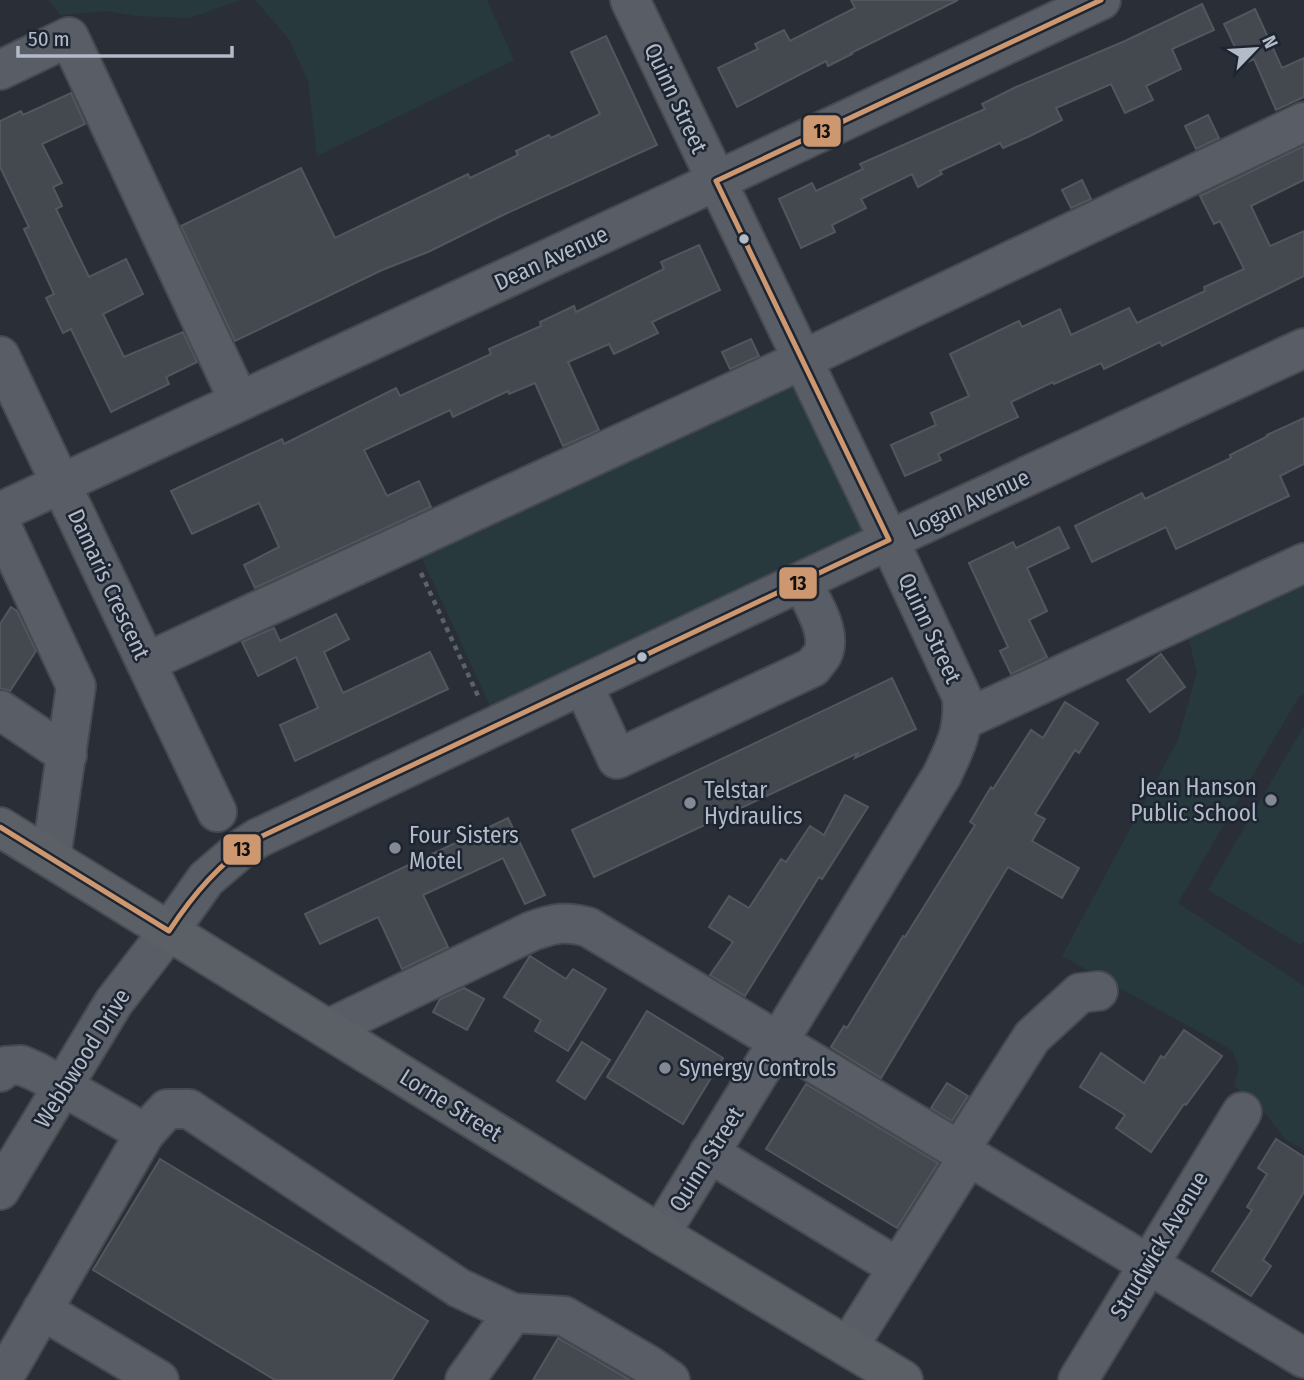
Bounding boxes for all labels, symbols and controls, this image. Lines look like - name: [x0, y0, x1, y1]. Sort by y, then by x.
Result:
- scale bar: [18, 14, 231, 58]
- north arrow: [1220, 14, 1290, 84]
- text: 50 m: [28, 26, 70, 52]
- text: N: [1257, 32, 1283, 52]
- street label: Quinn Street: [638, 38, 714, 158]
- line badge: 13: [802, 114, 842, 148]
- text: 13: [813, 120, 831, 143]
- street label: Dean Avenue: [490, 219, 612, 297]
- unlabelled marker: [737, 232, 751, 246]
- street label: Logan Avenue: [904, 463, 1034, 543]
- street label: Damaris Crescent: [62, 504, 156, 664]
- line badge: 13: [778, 566, 818, 600]
- street label: Quinn Street: [892, 568, 968, 688]
- text: 13: [789, 572, 807, 595]
- unlabelled marker: [635, 650, 649, 664]
- place label: Jean Hanson Public School: [1130, 773, 1257, 827]
- place label: Telstar Hydraulics: [704, 776, 803, 830]
- marker: Jean Hanson Public School: [1263, 792, 1279, 808]
- marker: Telstar Hydraulics: [682, 795, 698, 811]
- place label: Four Sisters Motel: [409, 821, 519, 875]
- line badge: 13: [222, 833, 262, 866]
- text: 13: [233, 838, 251, 861]
- marker: Four Sisters Motel: [387, 840, 403, 856]
- street label: Webbwood Drive: [28, 983, 136, 1133]
- place label: Synergy Controls: [679, 1054, 837, 1082]
- marker: Synergy Controls: [657, 1060, 673, 1076]
- street label: Lorne Street: [395, 1063, 508, 1148]
- street label: Quinn Street: [663, 1101, 750, 1217]
- street label: Strudwick Avenue: [1104, 1166, 1214, 1324]

